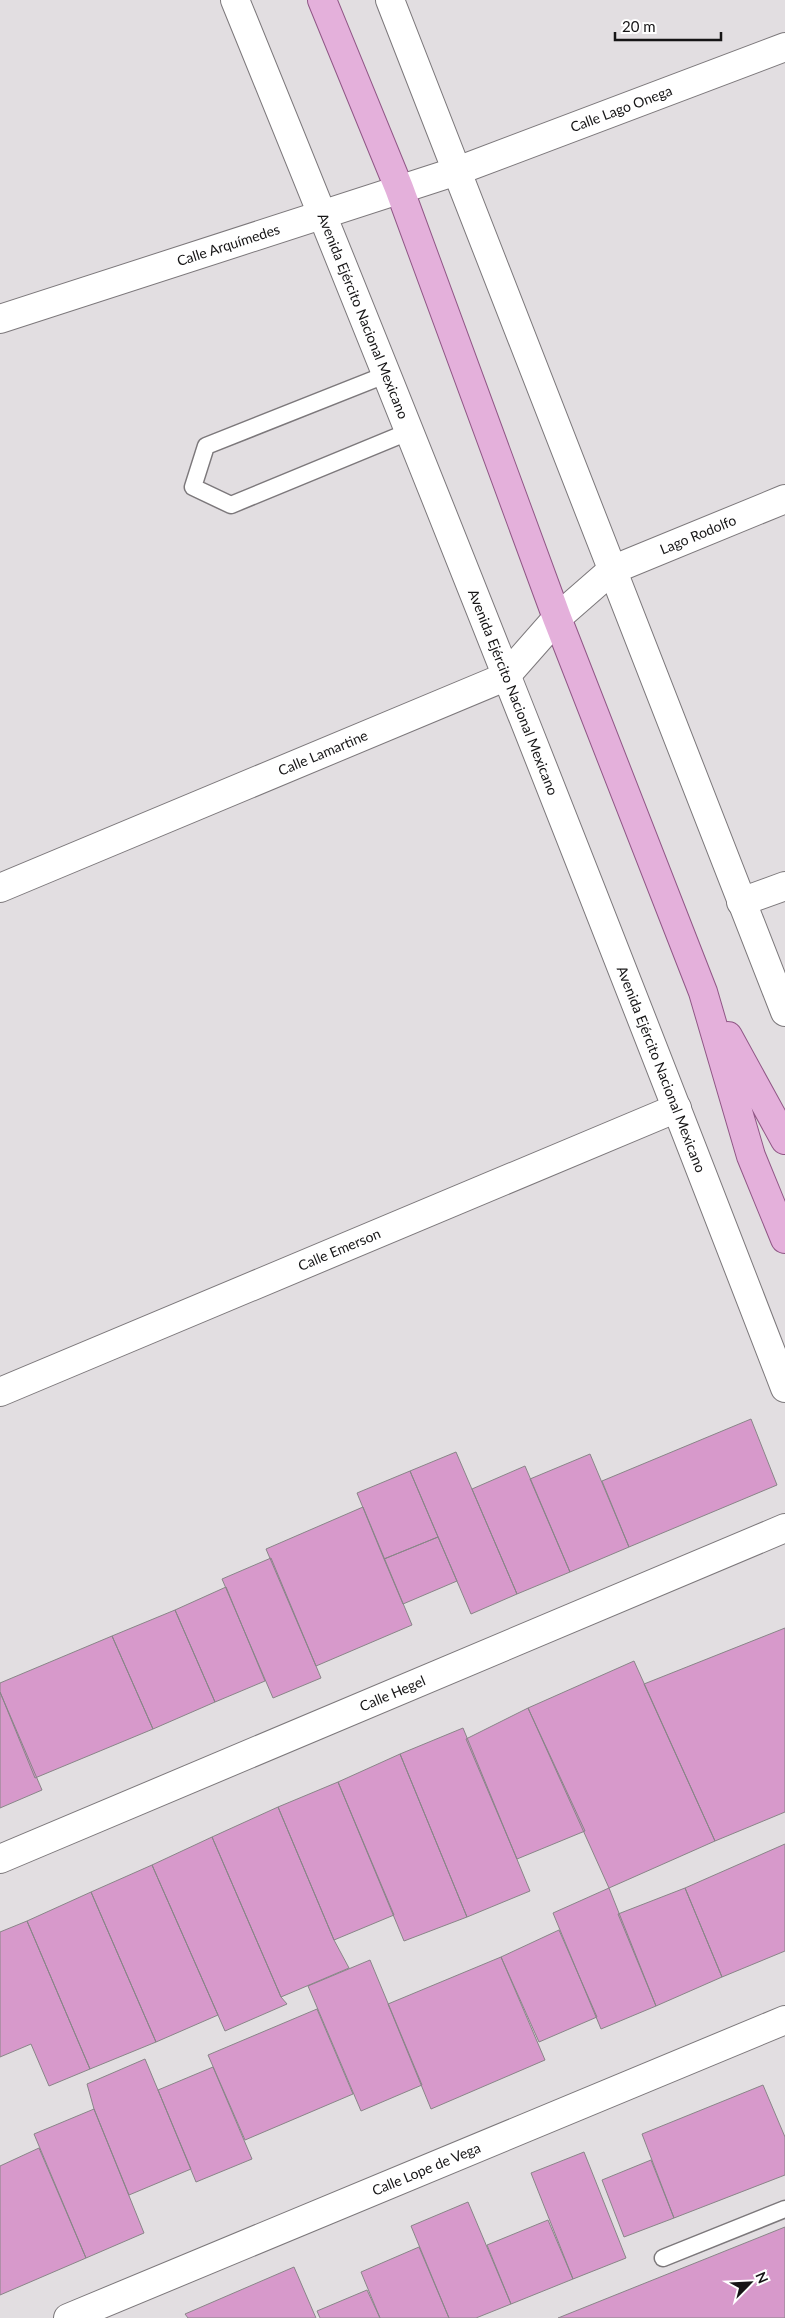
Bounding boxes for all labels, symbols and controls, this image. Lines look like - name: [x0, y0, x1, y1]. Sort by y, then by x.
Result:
- scale bar: [615, 10, 721, 42]
- text: 20 m: [622, 17, 656, 35]
- street label: Calle Lago Onega: [568, 81, 674, 135]
- street label: Avenida Ejército Nacional Mexicano: [314, 211, 412, 421]
- street label: Calle Arquímedes: [175, 220, 282, 269]
- street label: Lago Rodolfo: [657, 511, 739, 557]
- street label: Avenida Ejército Nacional Mexicano: [465, 587, 562, 798]
- street label: Calle Lamartine: [275, 726, 370, 779]
- street label: Avenida Ejército Nacional Mexicano: [614, 963, 710, 1175]
- street label: Calle Emerson: [295, 1224, 383, 1274]
- street label: Calle Hegel: [357, 1672, 428, 1714]
- street label: Calle Lope de Vega: [369, 2139, 483, 2199]
- north arrow: [725, 2258, 775, 2308]
- text: N: [752, 2269, 772, 2286]

